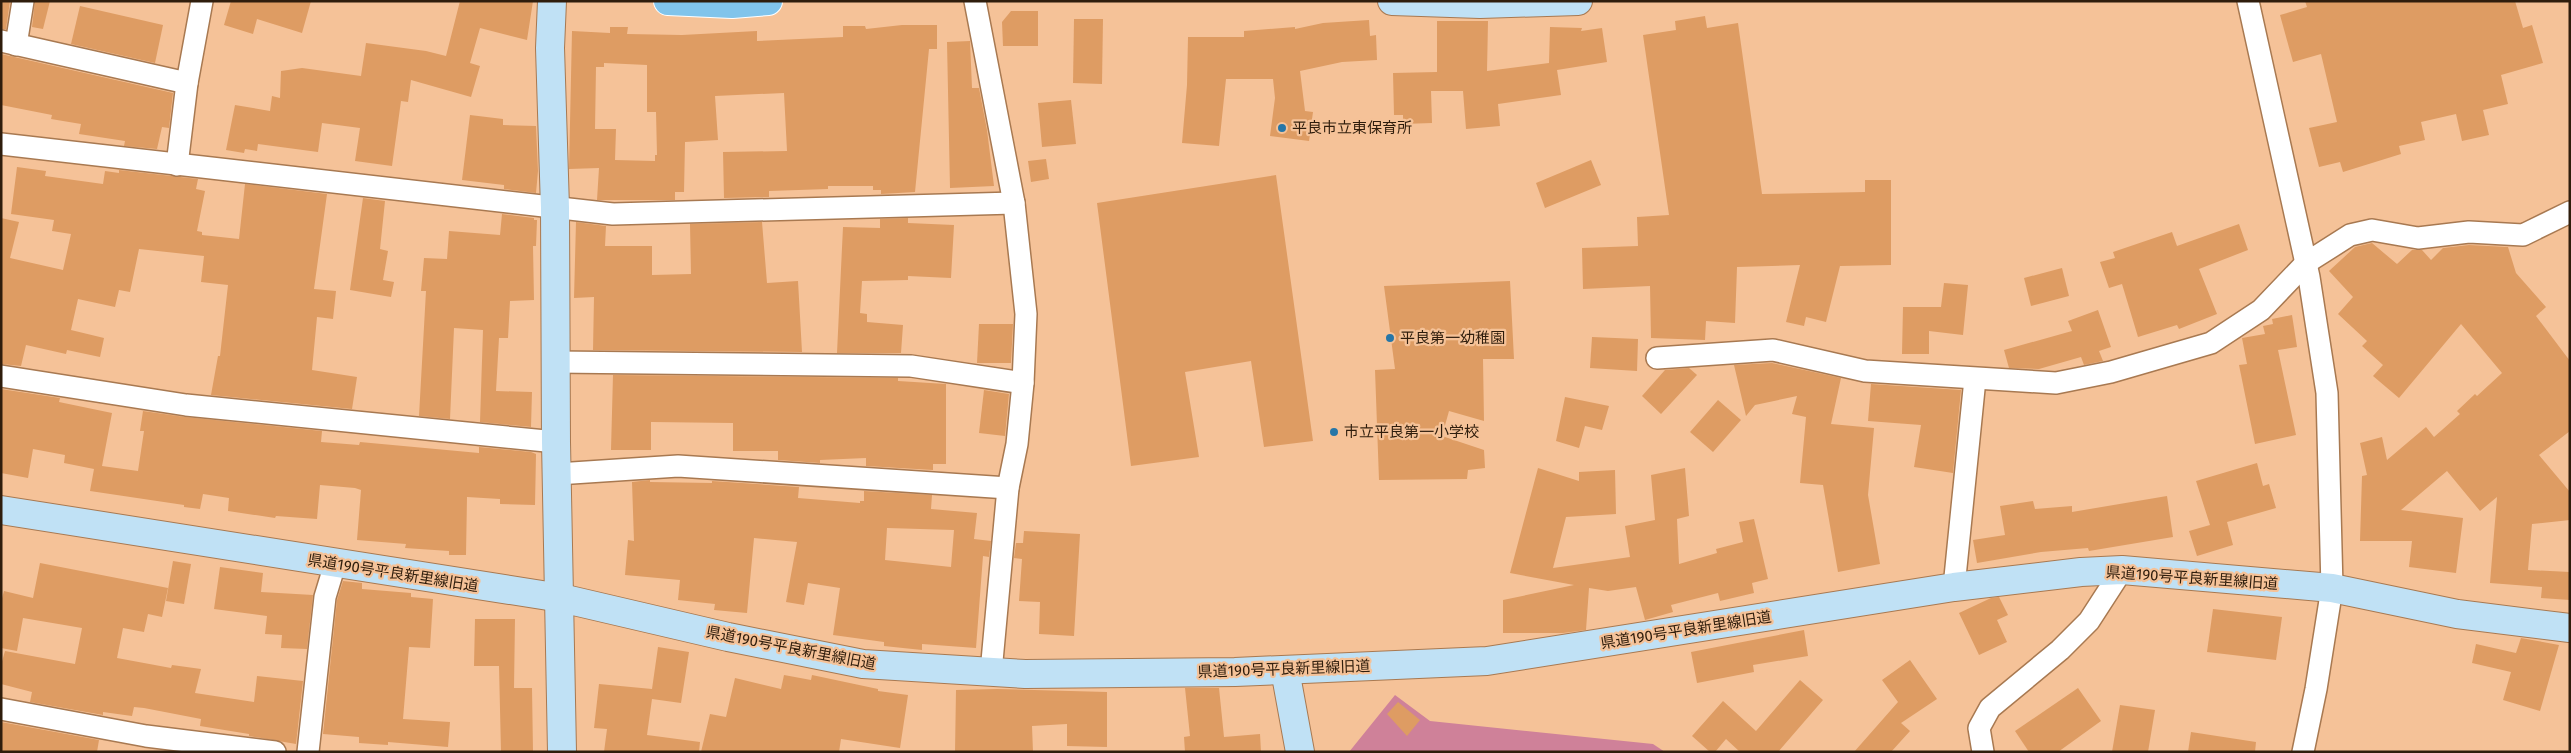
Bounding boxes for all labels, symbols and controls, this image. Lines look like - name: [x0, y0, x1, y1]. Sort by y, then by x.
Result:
- place label: 平良市立東保育所: [1292, 119, 1412, 137]
- marker: 平良市立東保育所: [1276, 122, 1288, 134]
- place label: 平良第一幼稚園: [1400, 329, 1505, 347]
- marker: 平良第一幼稚園: [1384, 332, 1396, 344]
- place label: 市立平良第一小学校: [1344, 423, 1479, 441]
- marker: 市立平良第一小学校: [1328, 426, 1340, 438]
- street label: 県道190号平良新里線旧道: [306, 551, 480, 595]
- street label: 県道190号平良新里線旧道: [2105, 563, 2279, 593]
- street label: 県道190号平良新里線旧道: [1599, 608, 1773, 652]
- street label: 県道190号平良新里線旧道: [704, 623, 878, 673]
- street label: 県道190号平良新里線旧道: [1197, 657, 1371, 681]

